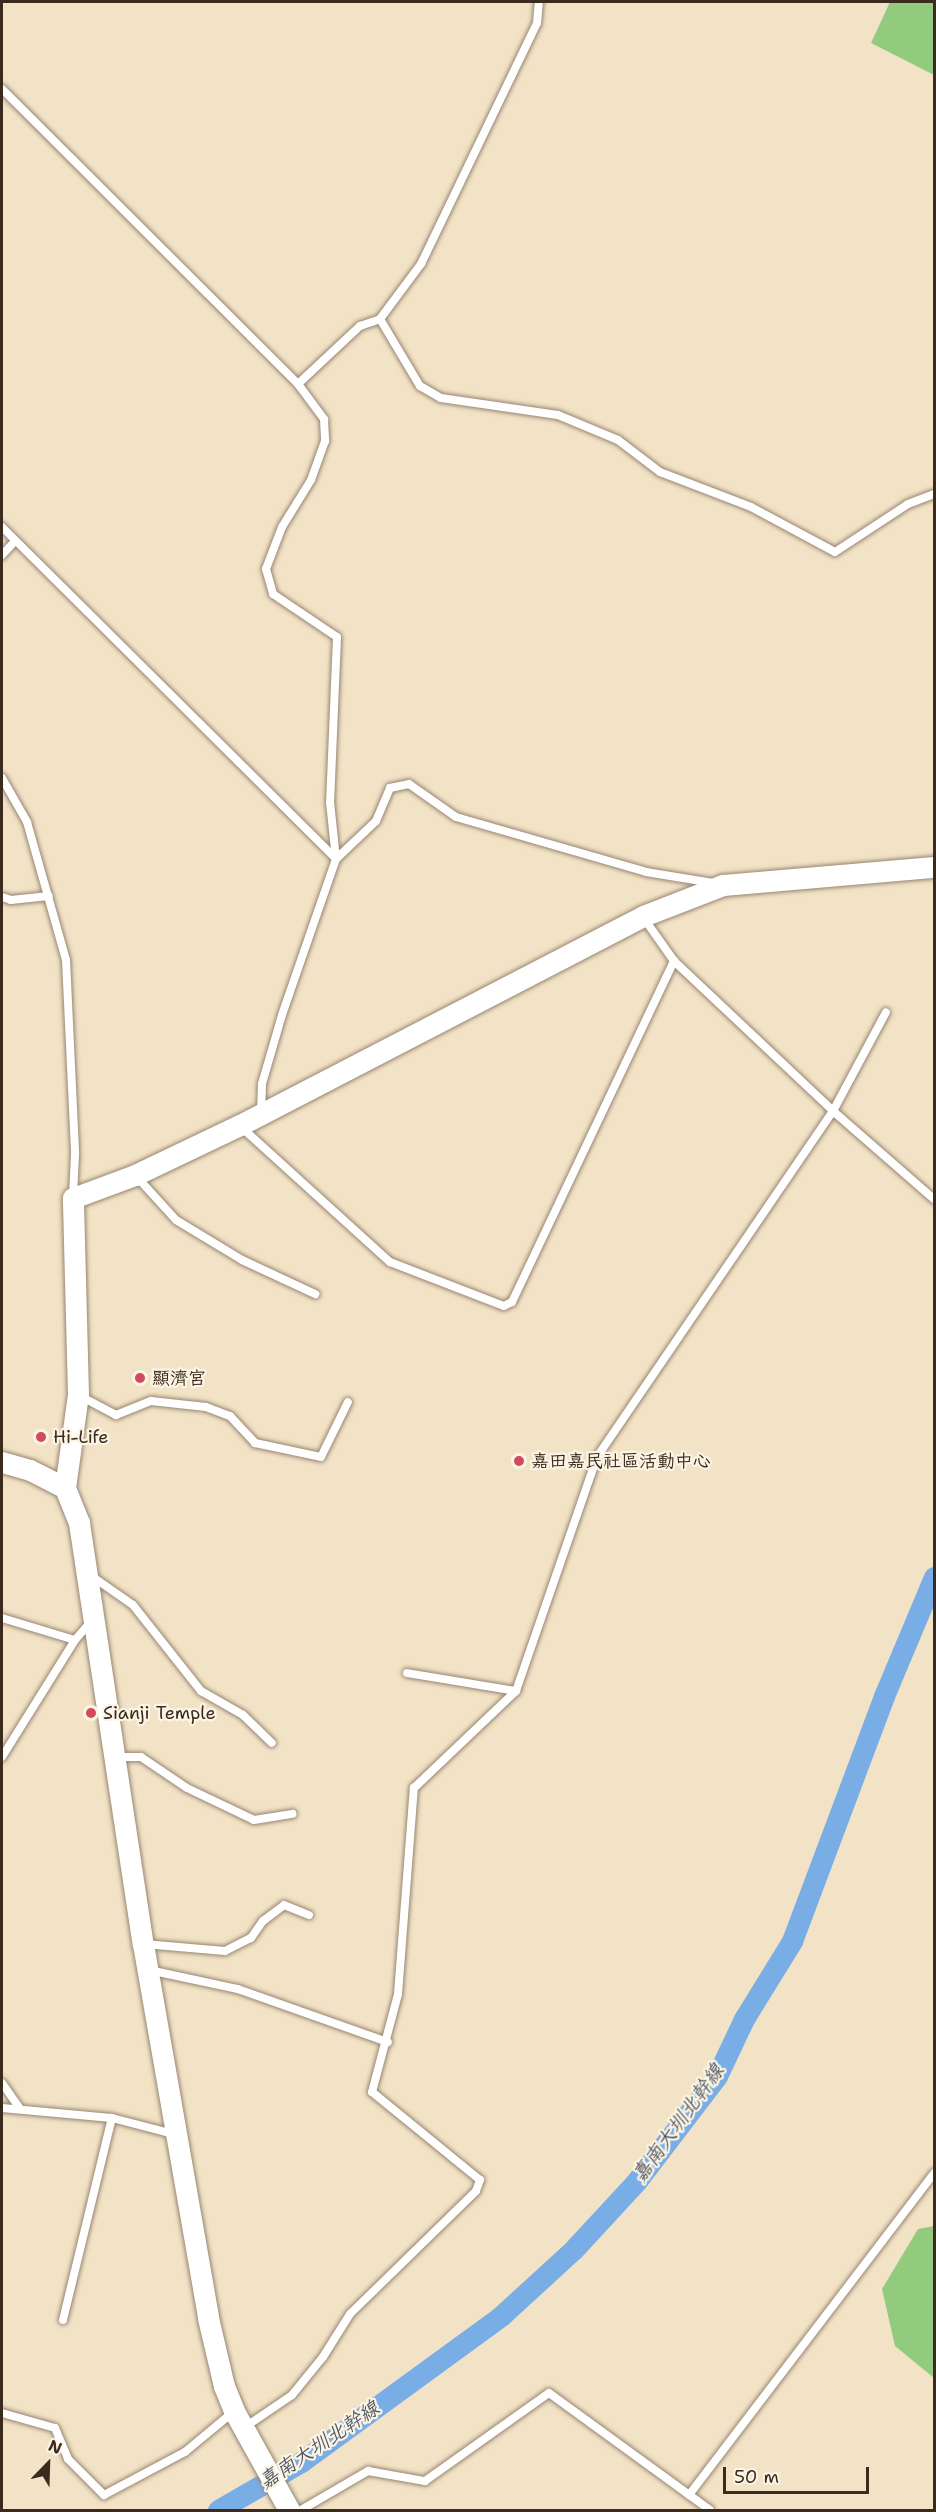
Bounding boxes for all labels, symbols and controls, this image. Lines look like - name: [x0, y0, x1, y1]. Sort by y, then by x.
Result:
- place label: 顯濟宮: [152, 1367, 206, 1389]
- marker: 顯濟宮: [133, 1371, 147, 1385]
- place label: Hi-Life: [53, 1426, 109, 1448]
- marker: Hi-Life: [34, 1430, 48, 1444]
- place label: 嘉田嘉民社區活動中心: [531, 1450, 711, 1472]
- marker: 嘉田嘉民社區活動中心: [512, 1454, 526, 1468]
- place label: Sianji Temple: [103, 1702, 216, 1724]
- marker: Sianji Temple: [84, 1706, 98, 1720]
- water label: 嘉南大圳北幹線: [627, 2059, 729, 2187]
- water label: 嘉南大圳北幹線: [254, 2396, 384, 2494]
- north arrow: [18, 2434, 78, 2494]
- text: N: [45, 2435, 65, 2459]
- scale bar: [726, 2455, 872, 2493]
- text: 50 m: [734, 2465, 779, 2489]

